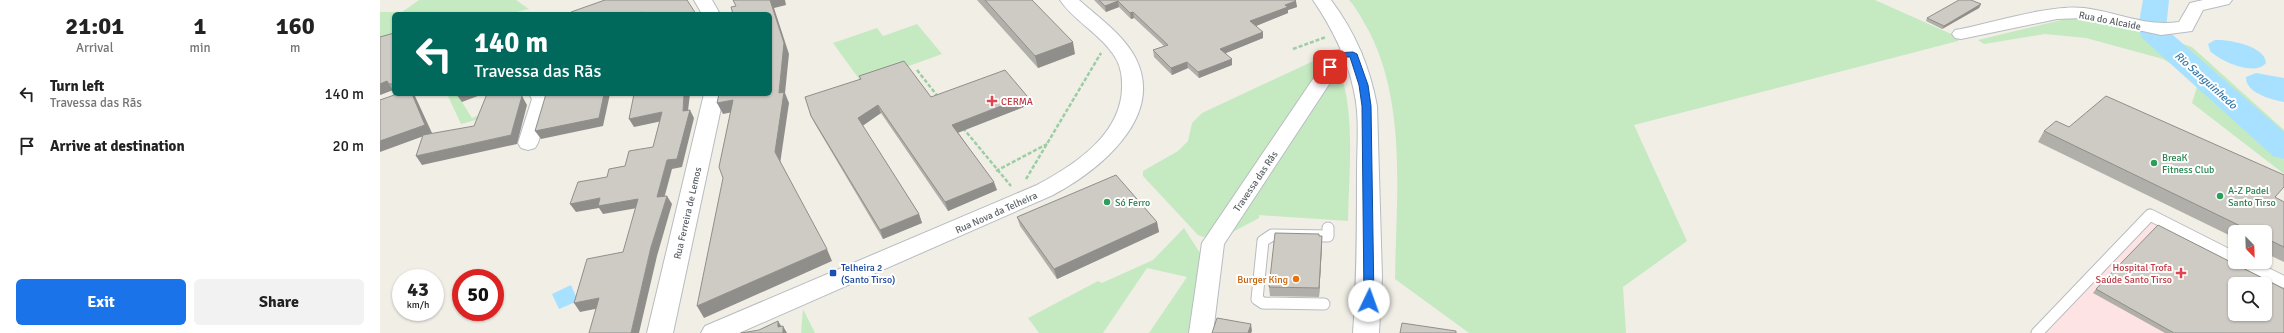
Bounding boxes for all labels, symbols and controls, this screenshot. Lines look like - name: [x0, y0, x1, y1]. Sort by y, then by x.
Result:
- street label: Rua do Alcaide: [2078, 9, 2142, 33]
- text: 21:01: [65, 11, 124, 41]
- text: 1: [194, 11, 206, 41]
- text: 160: [276, 11, 315, 41]
- text: 140 m: [474, 26, 548, 60]
- icon: left: [408, 28, 460, 80]
- text: Arrival: [76, 40, 113, 56]
- text: min: [190, 40, 211, 56]
- text: m: [290, 40, 300, 56]
- water label: Rio Sanguinhedo: [2172, 49, 2240, 113]
- pin: [1313, 50, 1347, 84]
- icon: arrive: [1319, 56, 1341, 78]
- text: Travessa das Rãs: [474, 60, 601, 82]
- text: Turn left: [50, 77, 104, 95]
- icon: left: [16, 83, 38, 105]
- text: 140 m: [324, 85, 364, 103]
- text: Travessa das Rãs: [50, 95, 142, 111]
- marker: CERMA: [986, 95, 998, 107]
- place label: CERMA: [1001, 96, 1033, 108]
- icon: arrive: [16, 135, 38, 157]
- text: Arrive at destination: [50, 137, 185, 155]
- text: 20 m: [333, 137, 364, 155]
- street label: Travessa das Rãs: [1231, 148, 1281, 214]
- place label: BreaK Fitness Club: [2162, 152, 2214, 176]
- marker: BreaK Fitness Club: [2149, 158, 2159, 168]
- street label: Rua Ferreira de Lemos: [672, 165, 705, 260]
- place label: A-Z Padel Santo Tirso: [2228, 185, 2276, 209]
- street label: Rua Nova da Telheira: [953, 189, 1039, 236]
- marker: A-Z Padel Santo Tirso: [2215, 191, 2225, 201]
- marker: Só Ferro: [1102, 197, 1112, 207]
- place label: Só Ferro: [1115, 197, 1150, 209]
- north arrow: [2228, 225, 2272, 269]
- map controls: [2228, 225, 2272, 321]
- place label: Telheira 2 (Santo Tirso): [841, 262, 895, 286]
- place label: Hospital Trofa Saúde Santo Tirso: [2096, 262, 2172, 286]
- marker: Hospital Trofa Saúde Santo Tirso: [2175, 267, 2187, 279]
- marker: Telheira 2 (Santo Tirso): [828, 268, 838, 278]
- speed limit sign: 50: [452, 269, 504, 321]
- place label: Burger King: [1237, 274, 1288, 286]
- marker: Burger King: [1291, 274, 1301, 284]
- text: 43: [407, 277, 429, 302]
- button: search: [2228, 277, 2272, 321]
- button: Exit: [16, 279, 186, 325]
- button: Share: [194, 279, 364, 325]
- position arrow: [1348, 280, 1390, 322]
- text: km/h: [407, 299, 429, 311]

